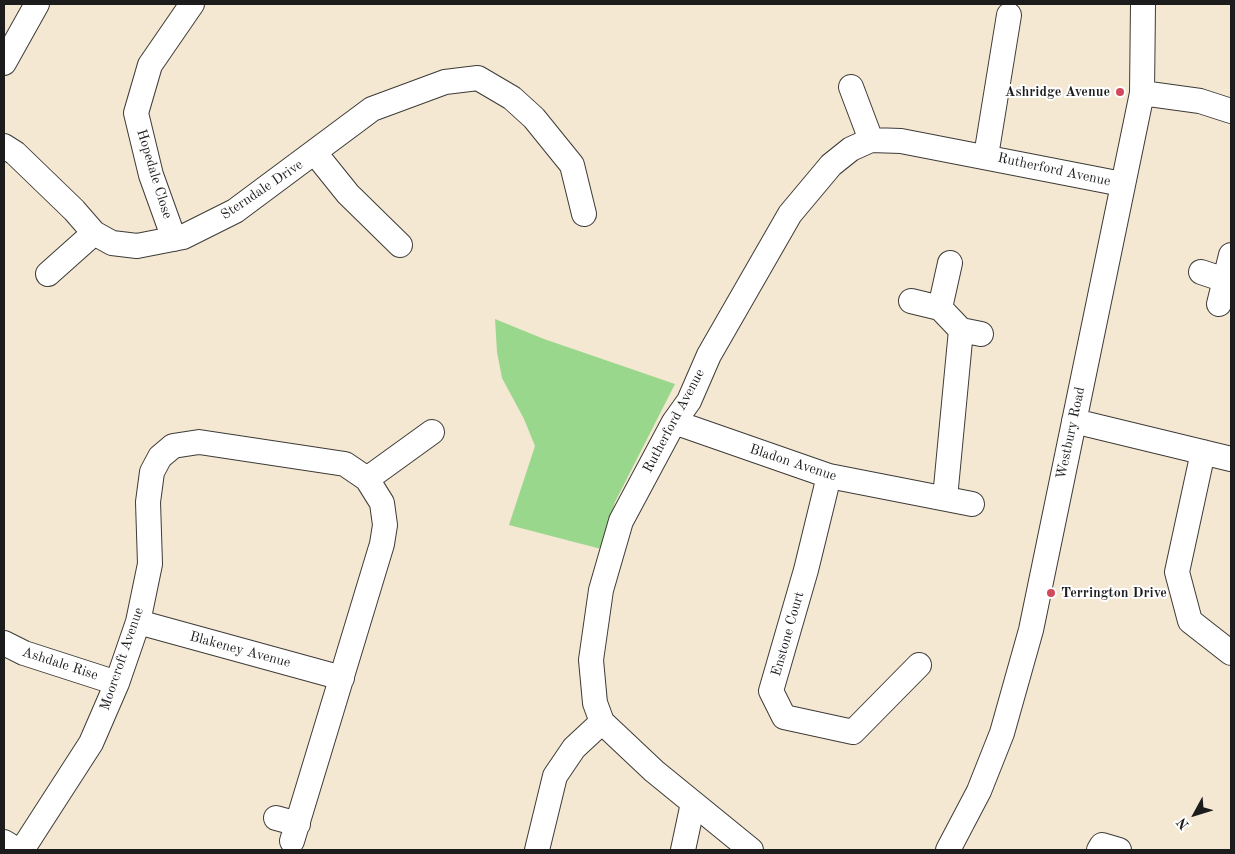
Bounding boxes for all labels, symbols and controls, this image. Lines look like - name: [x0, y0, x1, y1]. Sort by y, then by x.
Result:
- place label: Ashridge Avenue: [1005, 84, 1110, 100]
- marker: Ashridge Avenue: [1114, 86, 1126, 98]
- street label: Hopedale Close: [132, 127, 176, 221]
- street label: Rutherford Avenue: [996, 150, 1112, 190]
- street label: Sterndale Drive: [218, 156, 306, 224]
- street label: Rutherford Avenue: [640, 366, 708, 476]
- street label: Westbury Road: [1053, 385, 1089, 481]
- street label: Bladon Avenue: [747, 441, 839, 485]
- place label: Terrington Drive: [1061, 585, 1167, 601]
- marker: Terrington Drive: [1045, 587, 1057, 599]
- street label: Enstone Court: [768, 590, 808, 678]
- street label: Moorcroft Avenue: [96, 605, 148, 713]
- street label: Blakeney Avenue: [188, 628, 292, 672]
- street label: Ashdale Rise: [20, 644, 100, 684]
- north arrow: [1170, 789, 1220, 839]
- text: N: [1175, 815, 1192, 832]

